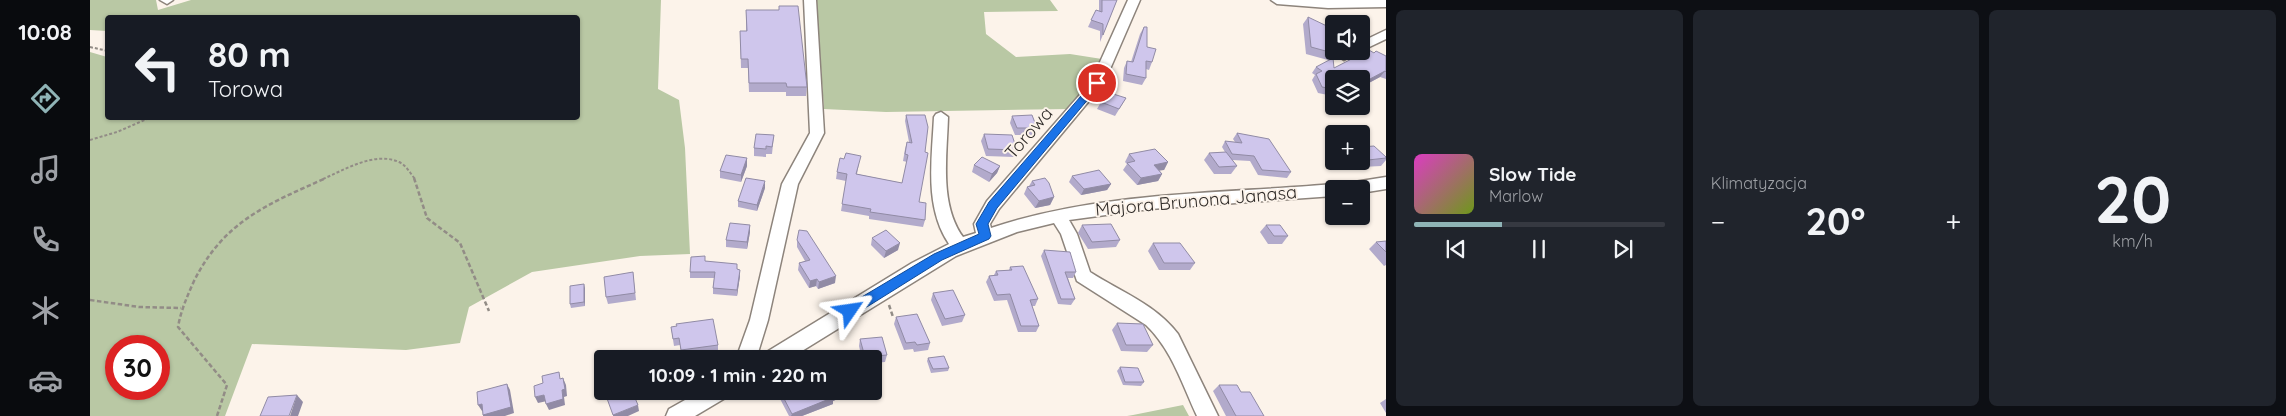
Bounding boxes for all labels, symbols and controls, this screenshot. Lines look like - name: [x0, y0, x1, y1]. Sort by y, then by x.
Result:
- map controls: [1325, 15, 1370, 225]
- button: sound: [1325, 15, 1370, 60]
- text: 10:08: [18, 18, 72, 46]
- text: 80 m: [208, 32, 291, 76]
- icon: left: [125, 35, 190, 100]
- pin: [1076, 62, 1118, 104]
- icon: arrive: [1083, 69, 1111, 97]
- button: layers: [1325, 70, 1370, 115]
- text: Torowa: [208, 75, 283, 103]
- icon: directions: [28, 81, 63, 116]
- street label: Torowa: [1000, 102, 1057, 163]
- button: +: [1325, 125, 1370, 170]
- icon: music: [28, 152, 63, 187]
- text: 20: [2094, 158, 2171, 239]
- text: Slow Tide: [1489, 162, 1577, 186]
- text: Klimatyzacja: [1711, 173, 1807, 193]
- street label: Majora Brunona Janasa: [1094, 180, 1298, 221]
- button: −: [1325, 180, 1370, 225]
- text: Marlow: [1489, 186, 1543, 206]
- text: 20°: [1805, 197, 1865, 245]
- text: −: [1711, 204, 1725, 239]
- text: +: [1946, 204, 1961, 239]
- icon: phone: [28, 222, 63, 257]
- text: km/h: [2112, 231, 2153, 251]
- icon: previous: [1442, 235, 1470, 263]
- icon: pause: [1525, 235, 1553, 263]
- icon: next: [1609, 235, 1637, 263]
- position arrow: [823, 284, 875, 336]
- icon: climate: [28, 293, 63, 328]
- speed limit sign: 30: [105, 335, 170, 400]
- icon: car: [28, 363, 63, 398]
- text: 10:09 · 1 min · 220 m: [649, 363, 827, 387]

